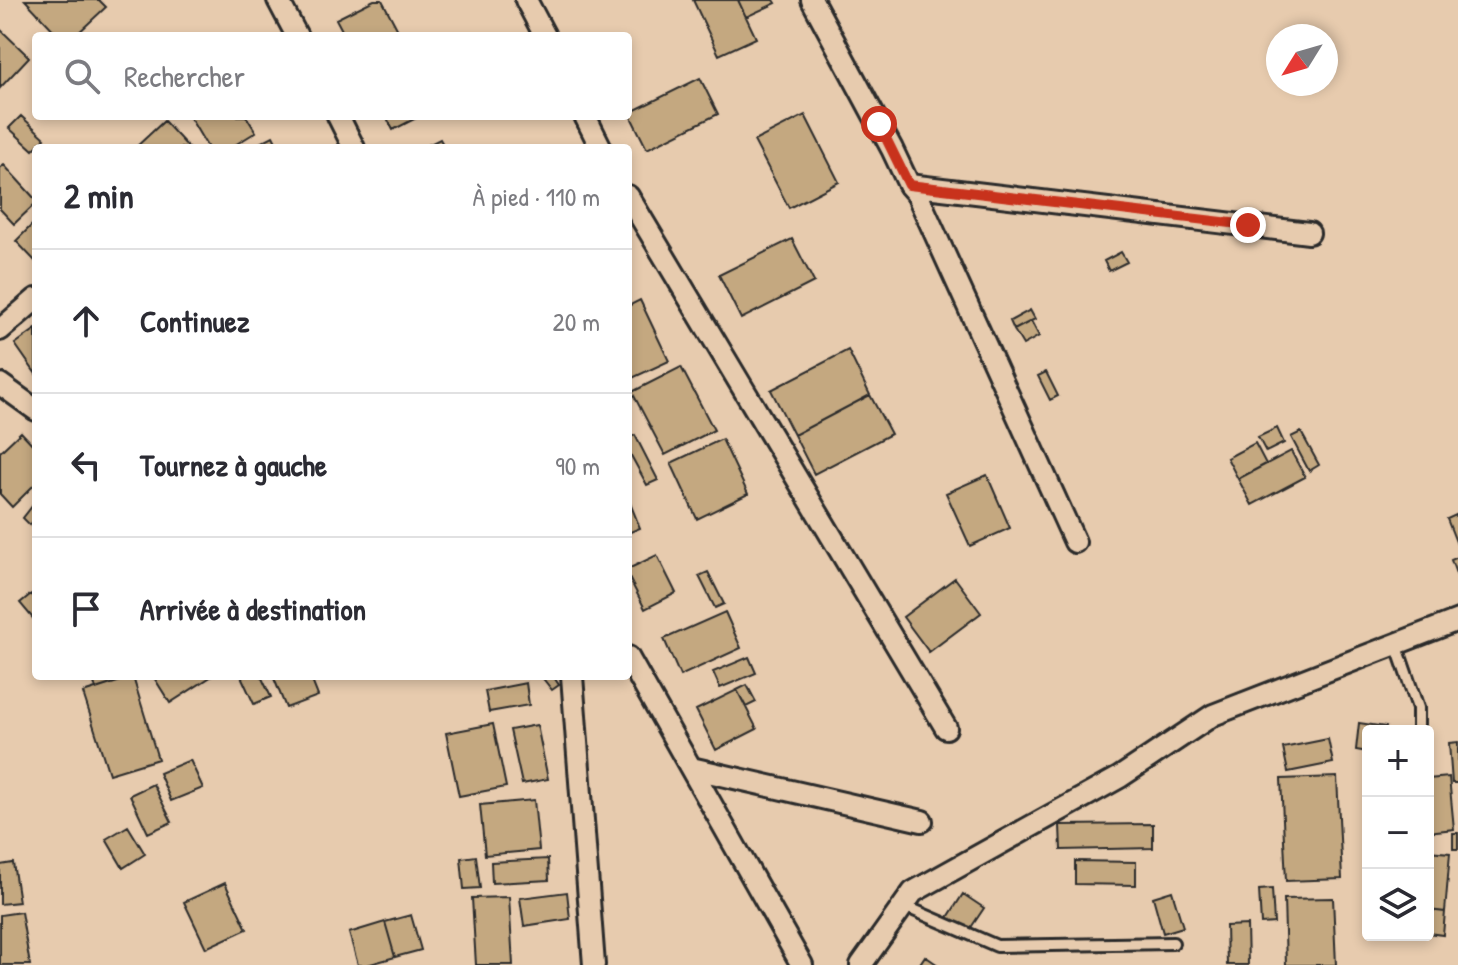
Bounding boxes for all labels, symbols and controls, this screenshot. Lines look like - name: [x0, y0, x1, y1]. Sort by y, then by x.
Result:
- north arrow: [1266, 24, 1338, 96]
- search box: [32, 32, 632, 120]
- icon: search: [60, 54, 104, 98]
- text: Rechercher: [124, 56, 245, 96]
- route start: [861, 106, 897, 142]
- text: 2 min: [64, 173, 134, 219]
- text: À pied · 110 m: [473, 179, 600, 214]
- route end: [1230, 207, 1266, 243]
- icon: ahead: [64, 299, 108, 343]
- text: Continuez: [140, 301, 249, 341]
- text: 20 m: [553, 304, 600, 339]
- icon: left: [64, 443, 108, 487]
- text: Tournez à gauche: [140, 445, 327, 485]
- text: 90 m: [555, 448, 600, 483]
- icon: arrive: [64, 587, 108, 631]
- text: Arrivée à destination: [140, 589, 366, 629]
- map controls: [1362, 725, 1434, 941]
- button: +: [1362, 725, 1434, 797]
- button: −: [1362, 797, 1434, 869]
- button: layers: [1362, 869, 1434, 941]

